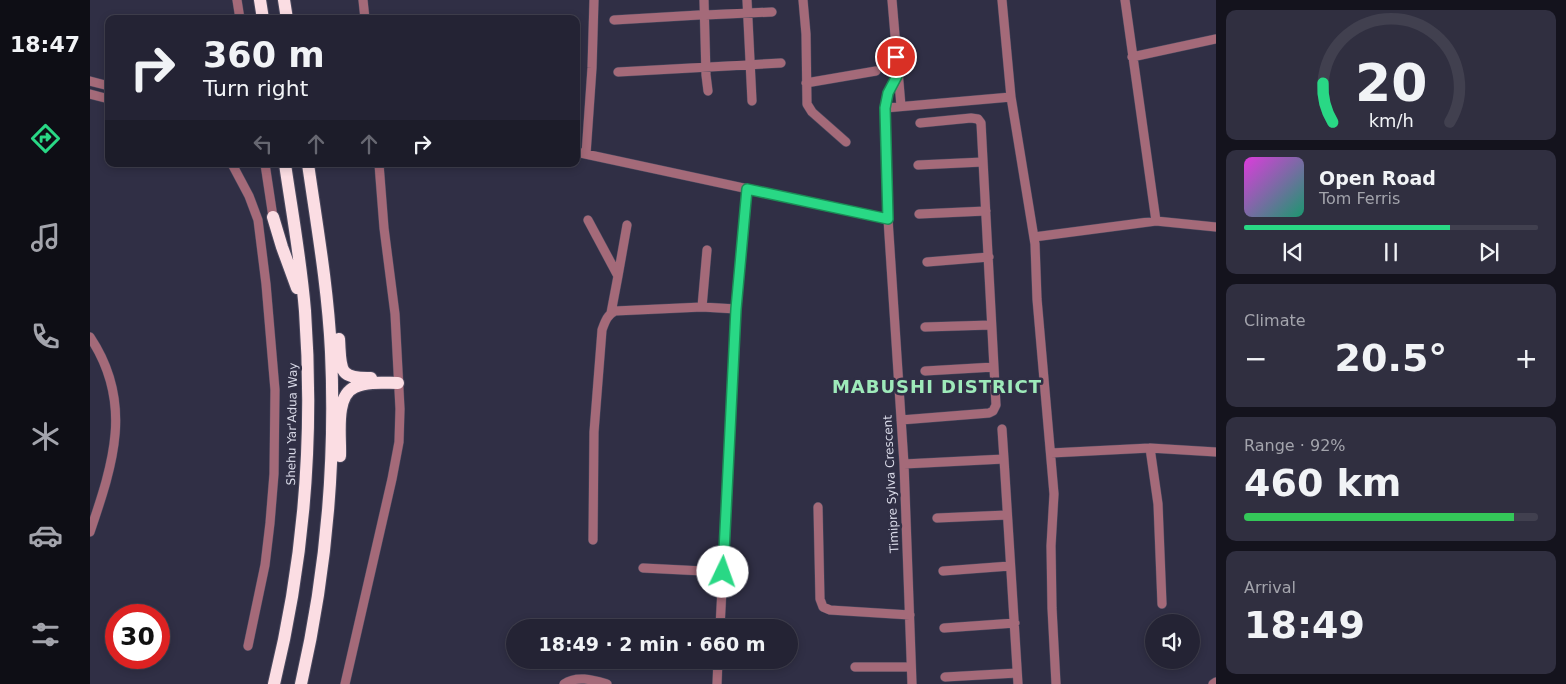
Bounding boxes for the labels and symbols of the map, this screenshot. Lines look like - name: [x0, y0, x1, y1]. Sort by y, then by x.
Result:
- pin: [875, 36, 917, 78]
- street label: Shehu Yar'Adua Way: [284, 362, 300, 486]
- district label: MABUSHI DISTRICT: [832, 376, 1042, 397]
- street label: Timipre Sylva Crescent: [880, 414, 902, 554]
- position arrow: [696, 545, 748, 597]
- speed limit sign: 30: [105, 604, 170, 669]

